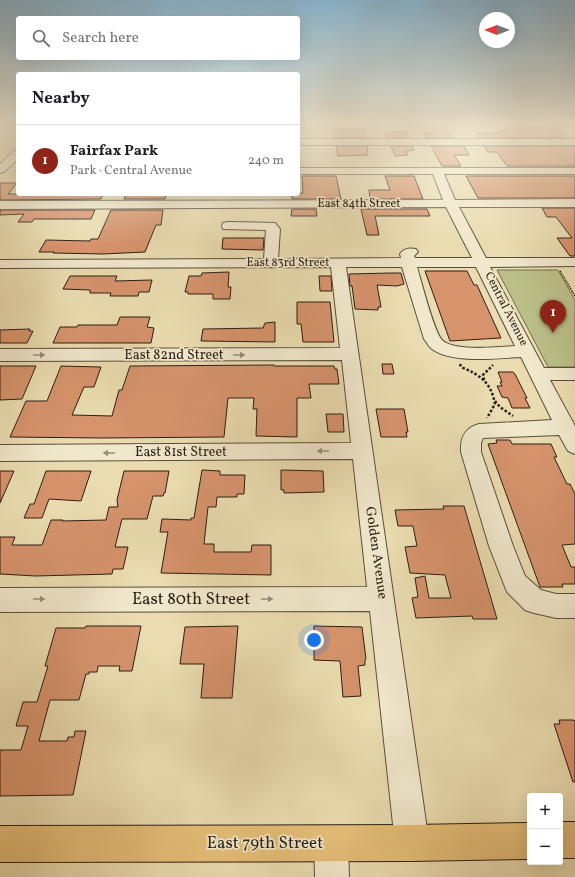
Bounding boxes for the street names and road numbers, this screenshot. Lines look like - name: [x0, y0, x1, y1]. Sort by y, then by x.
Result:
- street label: East 84th Street: [317, 196, 401, 212]
- street label: East 83rd Street: [247, 255, 329, 271]
- street label: Central Avenue: [480, 269, 532, 349]
- street label: East 82nd Street: [124, 346, 224, 365]
- street label: East 81st Street: [135, 443, 227, 462]
- street label: Golden Avenue: [360, 506, 392, 601]
- street label: East 80th Street: [132, 588, 250, 611]
- street label: East 79th Street: [207, 832, 323, 855]

